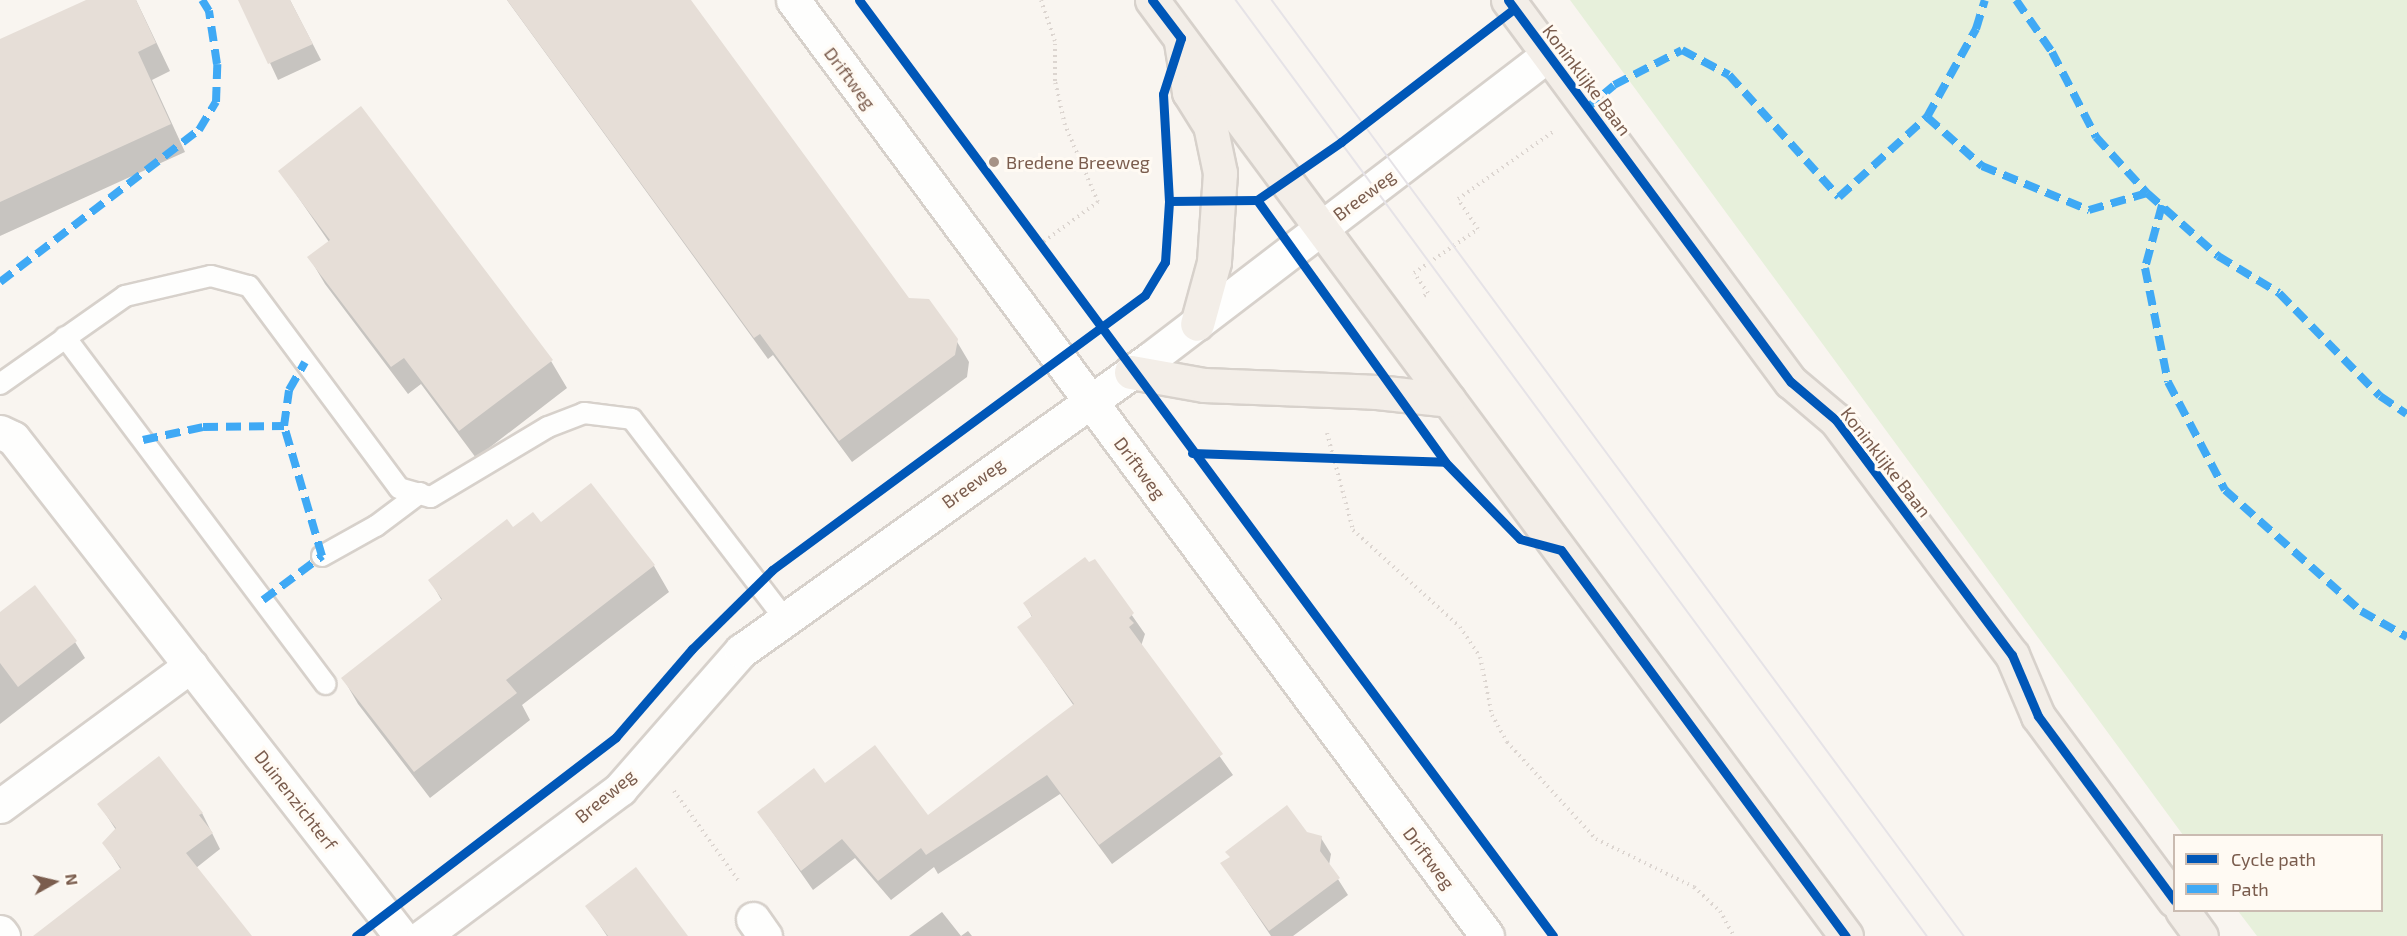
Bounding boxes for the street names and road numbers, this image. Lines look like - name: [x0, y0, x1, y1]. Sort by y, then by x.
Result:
- street label: Koninklijke Baan: [1538, 20, 1636, 140]
- street label: Driftweg: [820, 43, 880, 113]
- street label: Breeweg: [1329, 165, 1399, 225]
- street label: Koninklijke Baan: [1836, 403, 1936, 521]
- street label: Driftweg: [1110, 433, 1170, 503]
- street label: Breeweg: [938, 453, 1008, 513]
- street label: Duinenzichterf: [250, 746, 342, 854]
- street label: Breeweg: [570, 765, 640, 827]
- street label: Driftweg: [1399, 823, 1459, 893]

